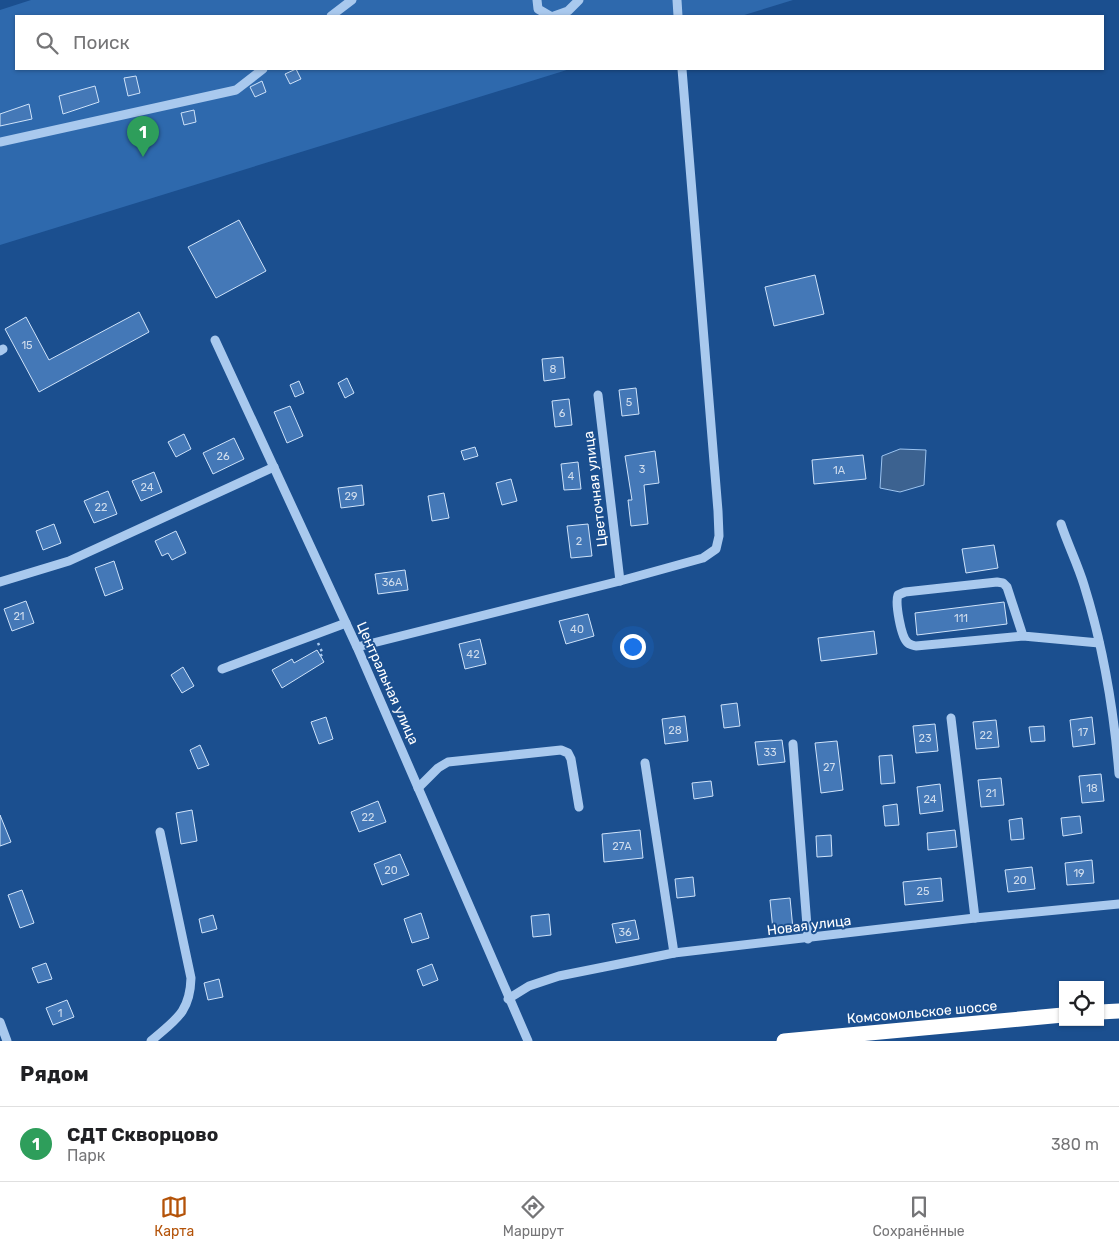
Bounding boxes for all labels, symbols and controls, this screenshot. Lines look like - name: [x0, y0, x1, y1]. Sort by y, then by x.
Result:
- search box: [15, 15, 1104, 70]
- icon: search: [33, 29, 61, 57]
- text: Поиск: [73, 31, 130, 54]
- pin: 1: [127, 116, 159, 157]
- house number: 15: [21, 339, 33, 352]
- house number: 8: [550, 363, 557, 376]
- house number: 5: [626, 396, 633, 409]
- house number: 6: [559, 407, 566, 420]
- street label: Цветочная улица: [580, 430, 611, 548]
- house number: 26: [216, 450, 230, 463]
- house number: 3: [639, 463, 646, 476]
- house number: 1А: [833, 464, 846, 477]
- house number: 4: [568, 470, 575, 483]
- house number: 24: [140, 481, 154, 494]
- house number: 29: [345, 490, 357, 503]
- house number: 22: [95, 501, 107, 514]
- house number: 2: [576, 535, 582, 548]
- house number: 36А: [382, 576, 403, 589]
- house number: 21: [13, 610, 25, 623]
- house number: 111: [954, 612, 968, 625]
- street label: Центральная улица: [353, 619, 422, 747]
- house number: 40: [570, 623, 584, 636]
- your location: [620, 634, 646, 660]
- house number: 42: [466, 648, 480, 661]
- house number: 28: [668, 724, 682, 737]
- house number: 17: [1078, 726, 1089, 739]
- house number: 22: [980, 729, 992, 742]
- house number: 23: [918, 732, 932, 745]
- house number: 33: [763, 746, 777, 759]
- house number: 27: [823, 761, 835, 774]
- house number: 18: [1086, 782, 1098, 795]
- house number: 21: [985, 787, 997, 800]
- house number: 24: [923, 793, 937, 806]
- house number: 22: [362, 811, 374, 824]
- house number: 27А: [612, 840, 632, 853]
- house number: 20: [384, 864, 398, 877]
- house number: 19: [1073, 867, 1085, 880]
- house number: 20: [1013, 874, 1027, 887]
- house number: 25: [917, 885, 930, 898]
- street label: Новая улица: [766, 912, 852, 939]
- house number: 36: [618, 926, 632, 939]
- map controls: [1059, 981, 1104, 1026]
- button: locate: [1059, 981, 1104, 1026]
- street label: Комсомольское шоссе: [846, 997, 998, 1028]
- house number: 1: [58, 1007, 62, 1020]
- text: Рядом: [20, 1061, 89, 1086]
- text: СДТ Скворцово: [67, 1123, 218, 1146]
- text: 1: [32, 1135, 40, 1154]
- text: 380 m: [1051, 1135, 1099, 1154]
- text: Парк: [67, 1146, 105, 1165]
- tab: Карта: [154, 1193, 194, 1240]
- tab: Маршрут: [503, 1193, 564, 1240]
- tab: Сохранённые: [873, 1193, 965, 1240]

